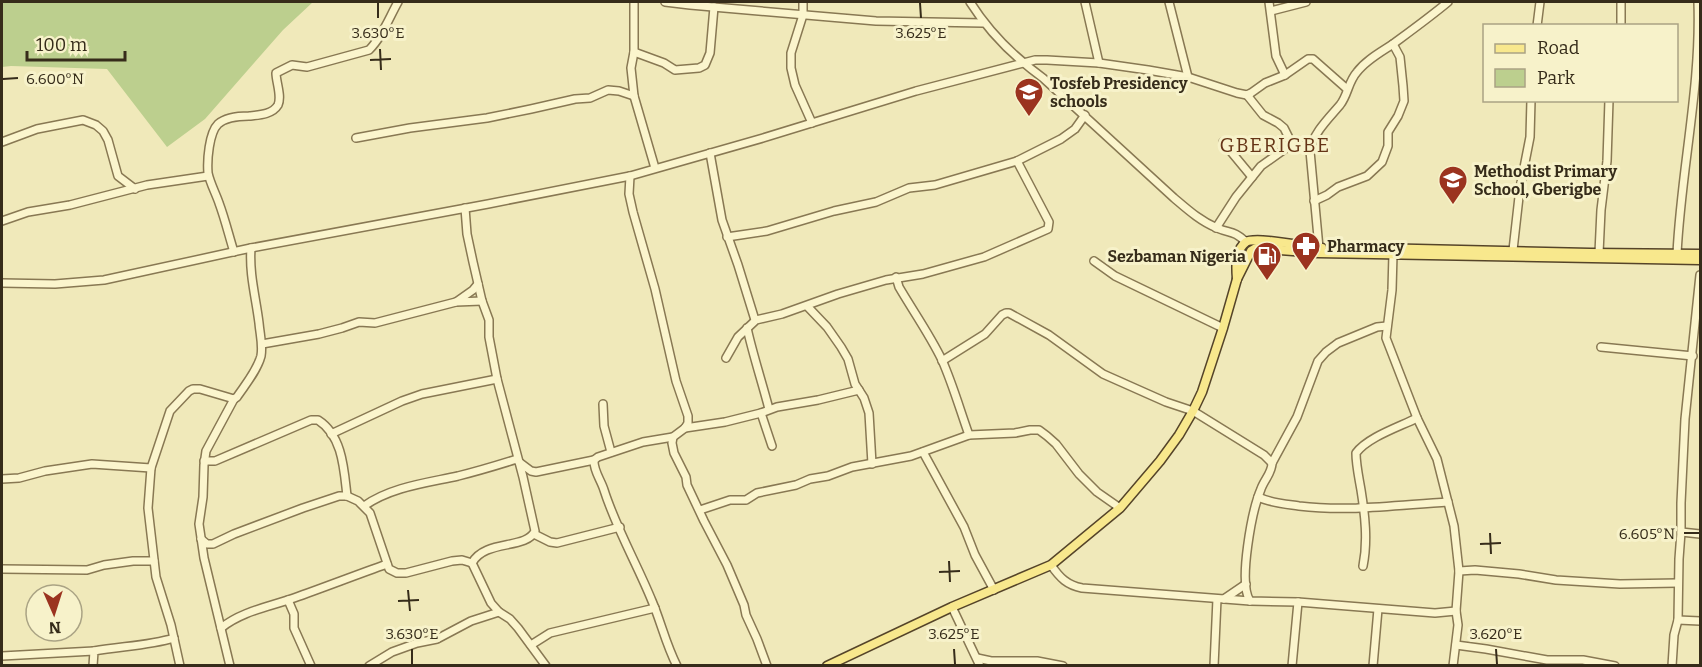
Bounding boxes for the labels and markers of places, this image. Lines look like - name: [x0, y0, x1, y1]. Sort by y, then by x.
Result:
- place label: Tosfeb Presidency schools: [1050, 74, 1188, 111]
- school or university icon: Tosfeb Presidency schools: [1013, 76, 1045, 118]
- place label: Methodist Primary School, Gberigbe: [1474, 162, 1617, 199]
- school or university icon: Methodist Primary School, Gberigbe: [1437, 164, 1469, 206]
- pharmacy icon: Pharmacy: [1290, 230, 1322, 272]
- place label: Pharmacy: [1327, 237, 1405, 256]
- fuel station icon: Sezbaman Nigeria: [1251, 240, 1283, 282]
- place label: Sezbaman Nigeria: [1107, 247, 1246, 266]

